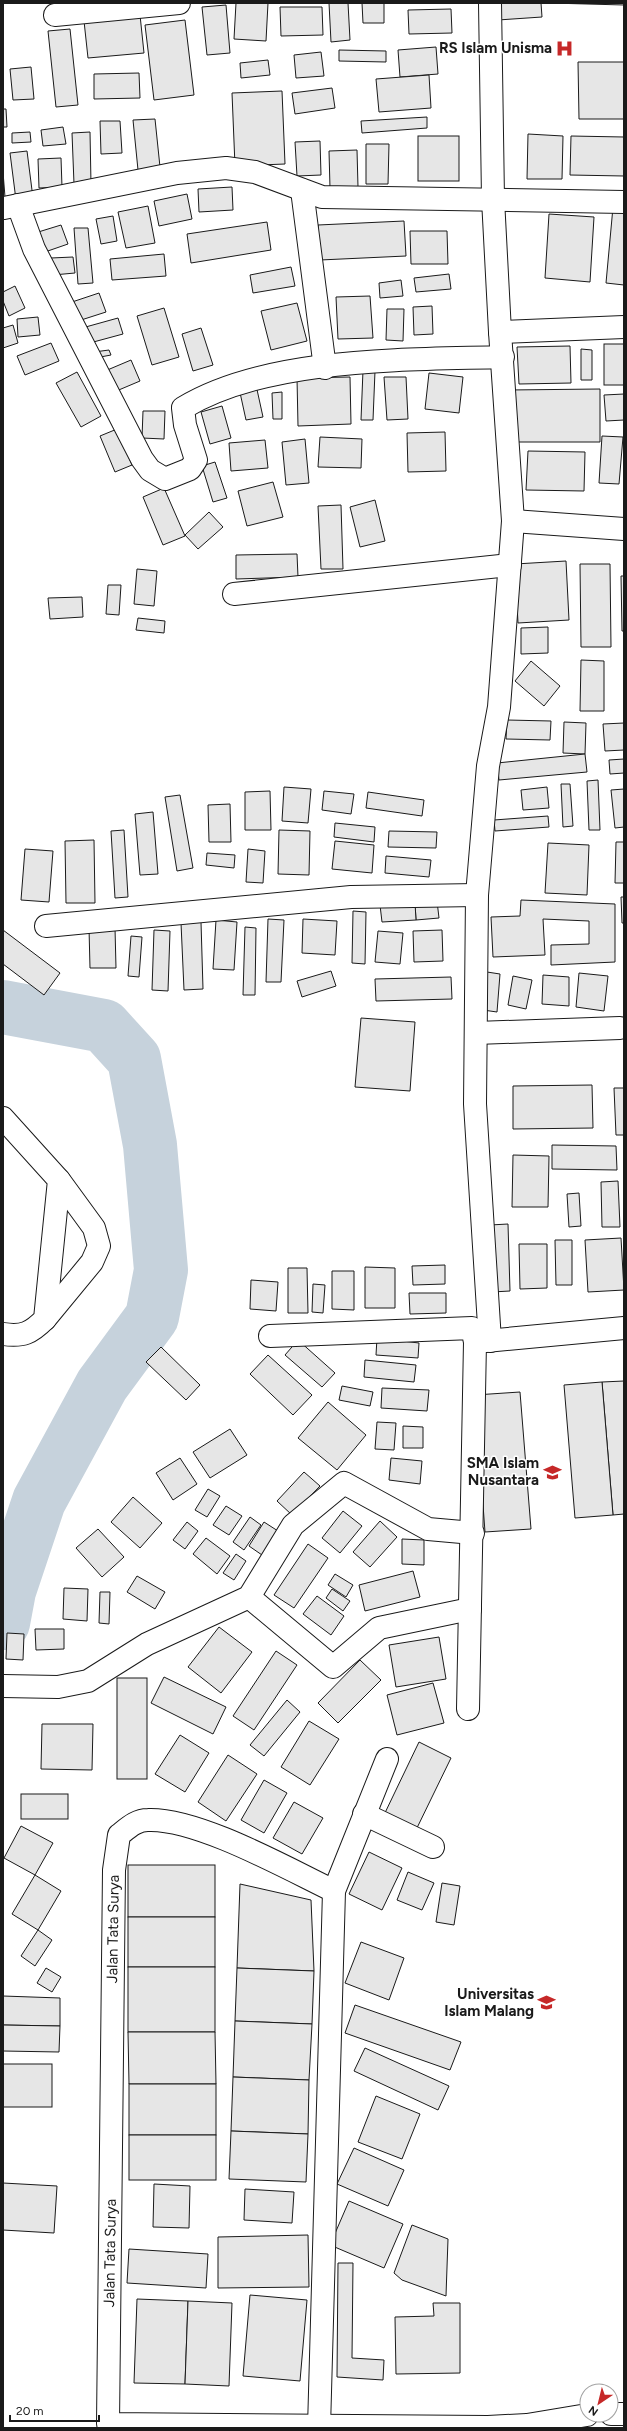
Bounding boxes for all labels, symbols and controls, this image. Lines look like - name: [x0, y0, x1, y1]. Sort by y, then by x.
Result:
- hospital icon: RS Islam Unisma: [555, 38, 575, 58]
- place label: RS Islam Unisma: [439, 39, 552, 57]
- place label: SMA Islam Nusantara: [467, 1454, 539, 1489]
- school or university icon: SMA Islam Nusantara: [542, 1462, 562, 1482]
- street label: Jalan Tata Surya: [103, 1875, 123, 1983]
- place label: Universitas Islam Malang: [444, 1985, 534, 2020]
- school or university icon: Universitas Islam Malang: [537, 1993, 557, 2013]
- street label: Jalan Tata Surya: [100, 2199, 120, 2307]
- north arrow: [579, 2383, 619, 2423]
- scale bar: [10, 2397, 99, 2423]
- text: N: [586, 2403, 601, 2419]
- text: 20 m: [16, 2404, 44, 2418]

